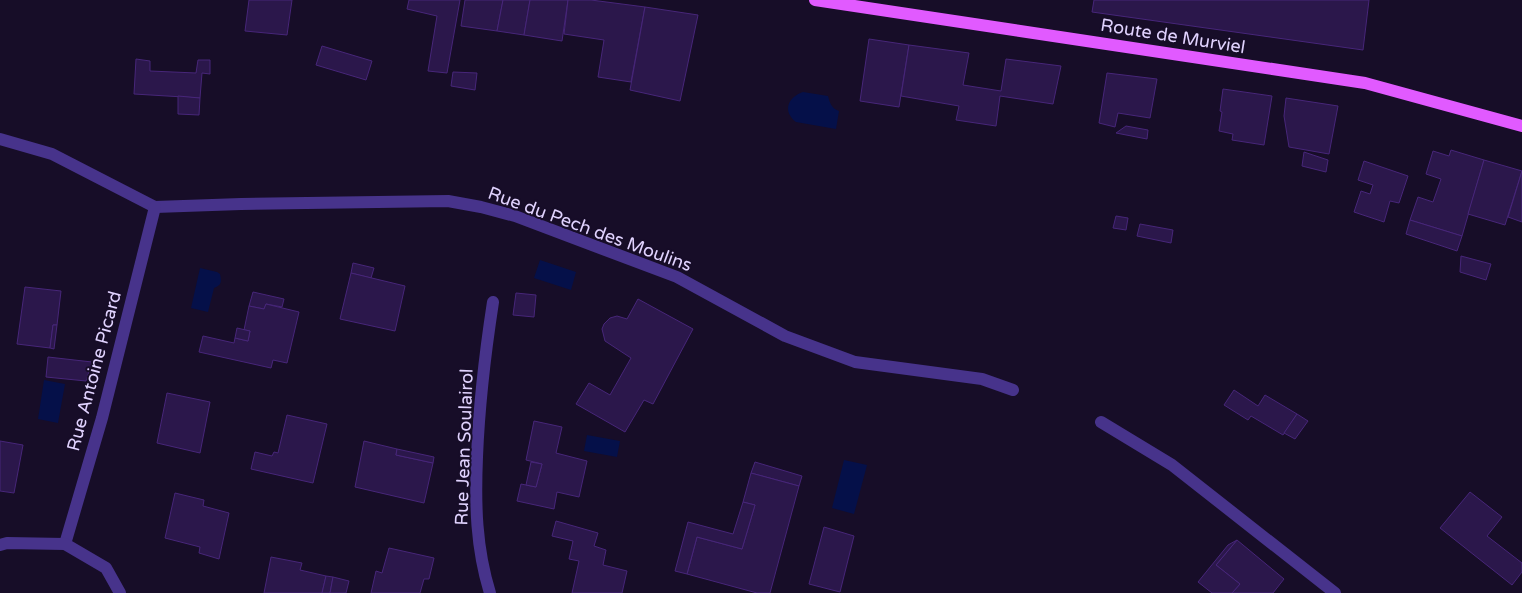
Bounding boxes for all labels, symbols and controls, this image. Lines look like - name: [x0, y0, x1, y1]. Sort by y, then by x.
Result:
- street label: Route de Murviel: [1099, 14, 1247, 58]
- street label: Rue du Pech des Moulins: [485, 182, 695, 276]
- street label: Rue Antoine Picard: [62, 289, 126, 453]
- street label: Rue Jean Soulairol: [450, 368, 478, 526]

